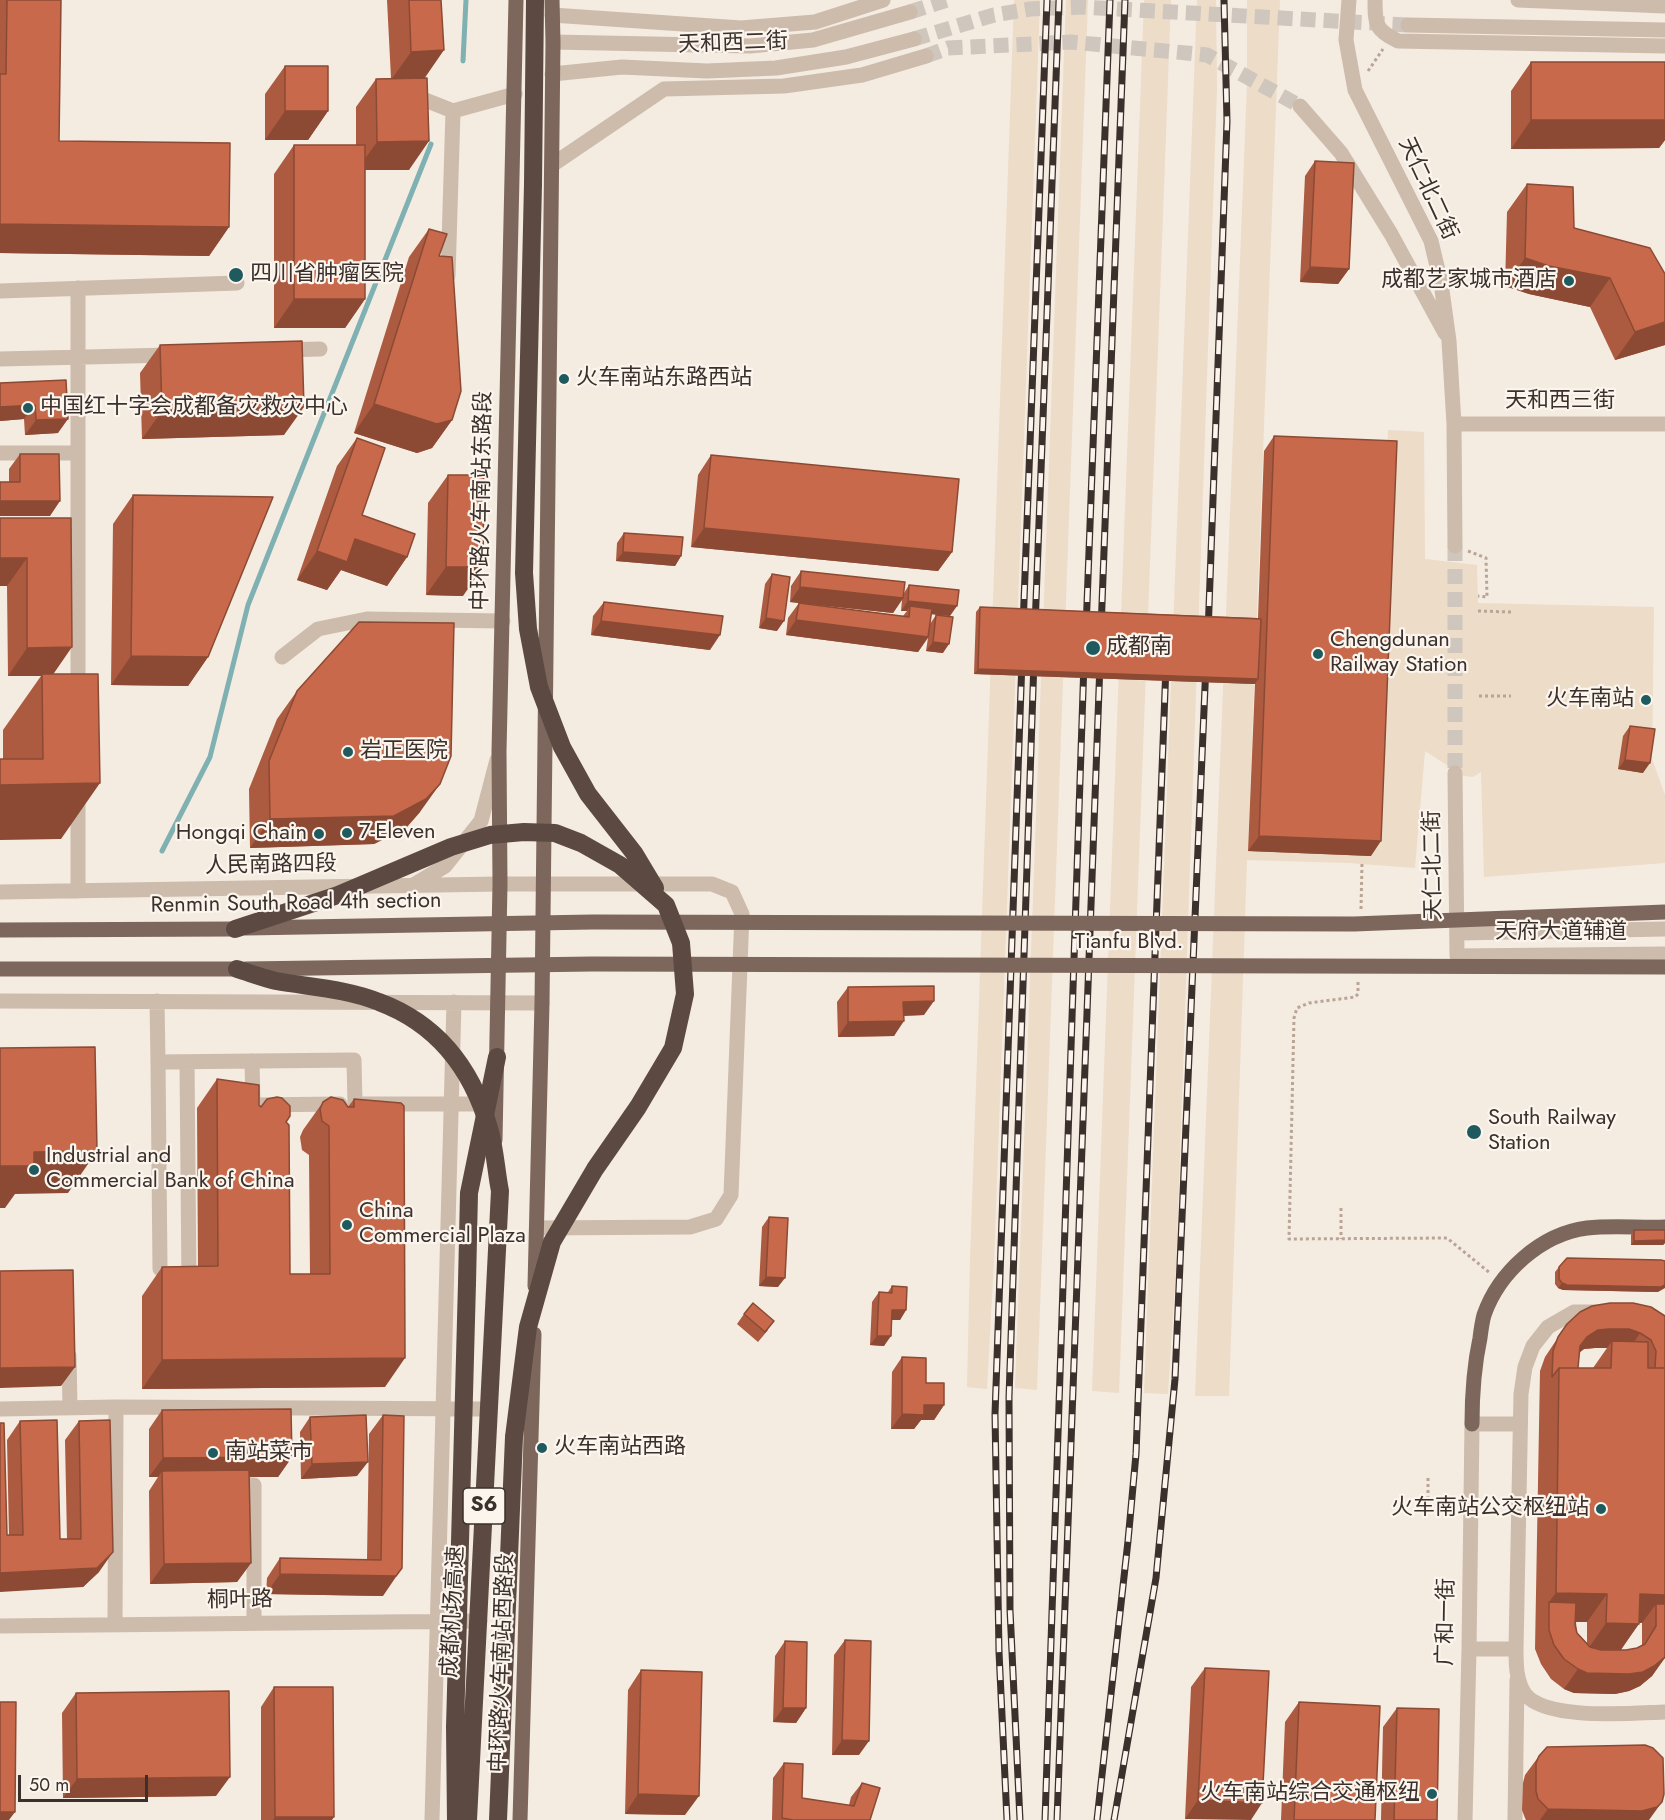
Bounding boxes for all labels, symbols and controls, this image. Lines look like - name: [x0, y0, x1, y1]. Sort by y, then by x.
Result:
- street label: 天和西二街: [678, 29, 788, 59]
- street label: 天仁北二街: [1392, 134, 1462, 244]
- place label: 四川省肿瘤医院: [250, 262, 404, 288]
- marker: 四川省肿瘤医院: [227, 266, 245, 284]
- place label: 成都艺家城市酒店: [1381, 268, 1557, 294]
- marker: 成都艺家城市酒店: [1562, 274, 1576, 288]
- place label: 火车南站东路西站: [576, 366, 752, 392]
- marker: 火车南站东路西站: [557, 372, 571, 386]
- street label: 天和西三街: [1505, 389, 1615, 415]
- street label: 中环路火车南站东路段: [468, 391, 498, 611]
- place label: 中国红十字会成都备灾救灾中心: [40, 395, 348, 421]
- marker: 中国红十字会成都备灾救灾中心: [21, 401, 35, 415]
- place label: Chengdunan Railway Station: [1330, 628, 1468, 680]
- place label: 成都南: [1106, 635, 1172, 661]
- marker: 成都南: [1084, 639, 1102, 657]
- marker: Chengdunan Railway Station: [1311, 647, 1325, 661]
- place label: 火车南站: [1546, 687, 1634, 713]
- marker: 火车南站: [1639, 693, 1653, 707]
- place label: 岩正医院: [360, 739, 448, 765]
- marker: 岩正医院: [341, 745, 355, 759]
- street label: 天仁北二街: [1420, 810, 1448, 920]
- place label: 7-Eleven: [359, 820, 436, 846]
- place label: Hongqi Chain: [176, 821, 307, 847]
- marker: 7-Eleven: [340, 826, 354, 840]
- marker: Hongqi Chain: [312, 827, 326, 841]
- street label: 人民南路四段: [205, 852, 337, 880]
- street label: Renmin South Road 4th section: [150, 888, 442, 920]
- street label: 天府大道辅道: [1495, 920, 1627, 946]
- street label: Tianfu Blvd.: [1075, 930, 1183, 956]
- place label: South Railway Station: [1488, 1106, 1616, 1158]
- marker: South Railway Station: [1465, 1123, 1483, 1141]
- place label: Industrial and Commercial Bank of China: [46, 1144, 294, 1196]
- marker: Industrial and Commercial Bank of China: [27, 1163, 41, 1177]
- place label: China Commercial Plaza: [359, 1199, 526, 1250]
- marker: China Commercial Plaza: [340, 1218, 354, 1232]
- place label: 火车南站西路: [554, 1435, 686, 1461]
- place label: 南站菜市: [225, 1440, 313, 1466]
- marker: 火车南站西路: [535, 1441, 549, 1455]
- marker: 南站菜市: [206, 1446, 220, 1460]
- road number: S6: [463, 1488, 505, 1524]
- place label: 火车南站公交枢纽站: [1391, 1496, 1589, 1522]
- marker: 火车南站公交枢纽站: [1594, 1502, 1608, 1516]
- street label: 成都机场高速: [437, 1545, 471, 1679]
- street label: 中环路火车南站西路段: [486, 1553, 520, 1773]
- street label: 广和一街: [1433, 1578, 1461, 1666]
- street label: 桐叶路: [207, 1587, 273, 1615]
- scale bar: [21, 1763, 152, 1801]
- text: 50 m: [29, 1772, 69, 1798]
- place label: 火车南站综合交通枢纽: [1200, 1781, 1420, 1807]
- marker: 火车南站综合交通枢纽: [1425, 1787, 1439, 1801]

